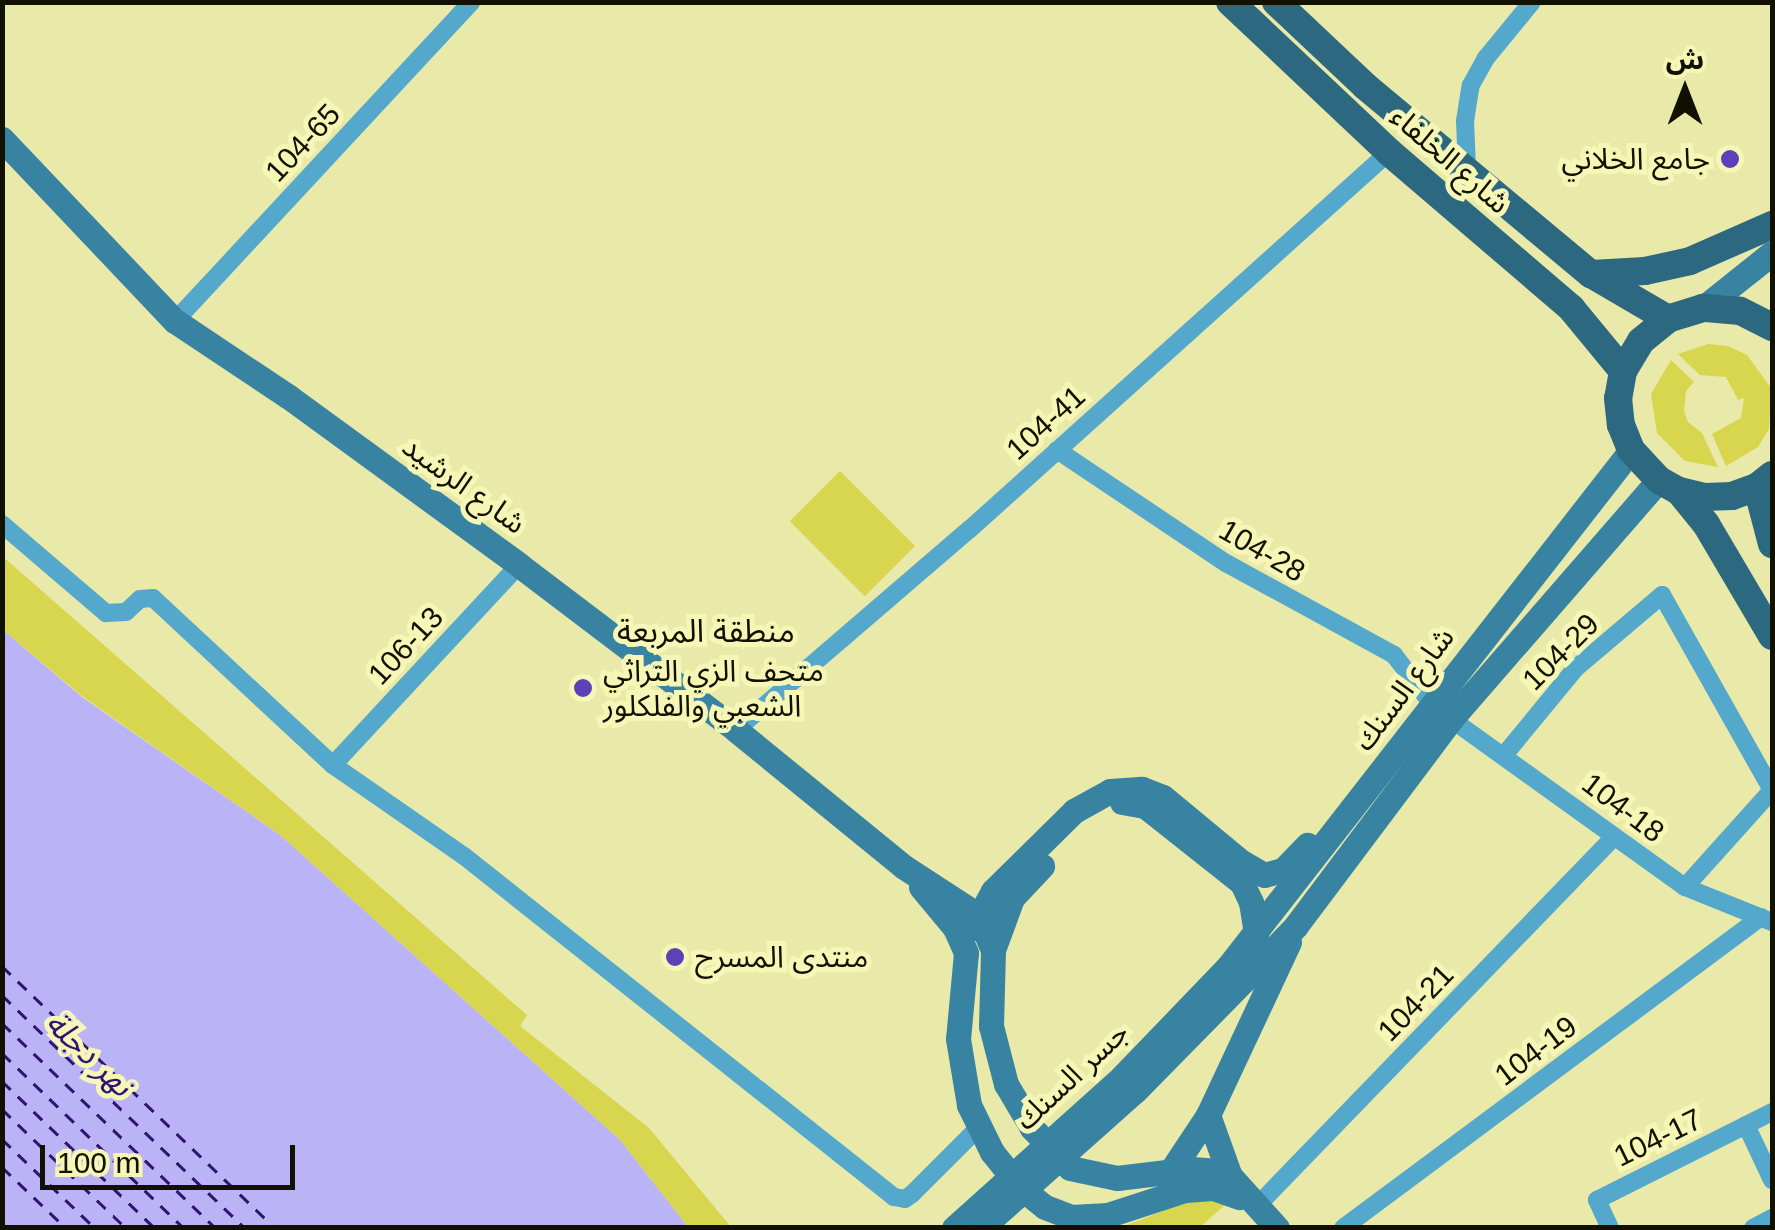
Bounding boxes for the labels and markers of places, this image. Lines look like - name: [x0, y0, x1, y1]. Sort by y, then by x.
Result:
- place label: جامع الخلاني: [1561, 141, 1710, 177]
- marker: جامع الخلاني: [1719, 148, 1741, 170]
- place label: متحف الزي التراثي الشعبي والفلكلور: [603, 653, 824, 724]
- marker: متحف الزي التراثي الشعبي والفلكلور: [572, 677, 594, 699]
- place label: منتدى المسرح: [695, 939, 868, 975]
- marker: منتدى المسرح: [664, 946, 686, 968]

